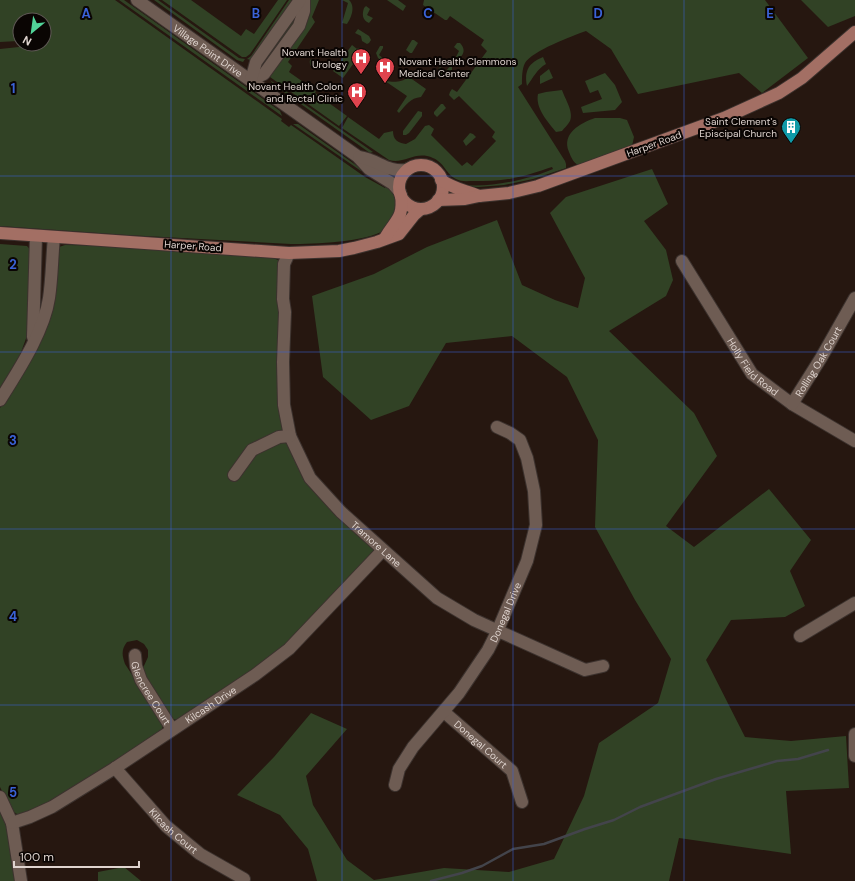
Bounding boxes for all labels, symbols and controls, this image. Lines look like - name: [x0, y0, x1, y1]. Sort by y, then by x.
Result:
- text: A: [81, 5, 91, 22]
- text: B: [252, 5, 260, 22]
- text: C: [423, 5, 433, 22]
- text: D: [593, 5, 603, 22]
- text: E: [766, 5, 774, 22]
- north arrow: [12, 12, 52, 52]
- street label: Village Point Drive: [170, 21, 246, 80]
- text: N: [20, 33, 34, 49]
- place label: Novant Health Urology: [282, 46, 347, 71]
- hospital icon: Novant Health Urology: [350, 47, 372, 75]
- place label: Novant Health Clemmons Medical Center: [399, 55, 516, 80]
- hospital icon: Novant Health Clemmons Medical Center: [374, 56, 396, 84]
- text: 1: [11, 80, 15, 97]
- place label: Novant Health Colon and Rectal Clinic: [248, 80, 343, 105]
- hospital icon: Novant Health Colon and Rectal Clinic: [346, 81, 368, 109]
- place label: Saint Clement's Episcipal Church: [699, 115, 777, 140]
- building icon: Saint Clement's Episcipal Church: [780, 116, 802, 144]
- street label: Harper Road: [625, 128, 683, 160]
- street label: Harper Road: [164, 238, 222, 254]
- text: 2: [9, 256, 17, 273]
- street label: Rolling Oak Court: [792, 324, 844, 399]
- street label: Holly Field Road: [725, 335, 781, 398]
- text: 3: [9, 432, 17, 449]
- street label: Tramore Lane: [349, 518, 405, 570]
- street label: Donegal Drive: [487, 580, 524, 644]
- text: 4: [9, 608, 17, 625]
- street label: Glencree Court: [129, 661, 174, 727]
- street label: Kilcash Drive: [182, 683, 239, 726]
- street label: Donegal Court: [452, 717, 511, 771]
- text: 5: [9, 784, 17, 801]
- street label: Kilcash Court: [147, 805, 201, 856]
- scale bar: [14, 843, 139, 869]
- text: 100 m: [20, 849, 54, 865]

